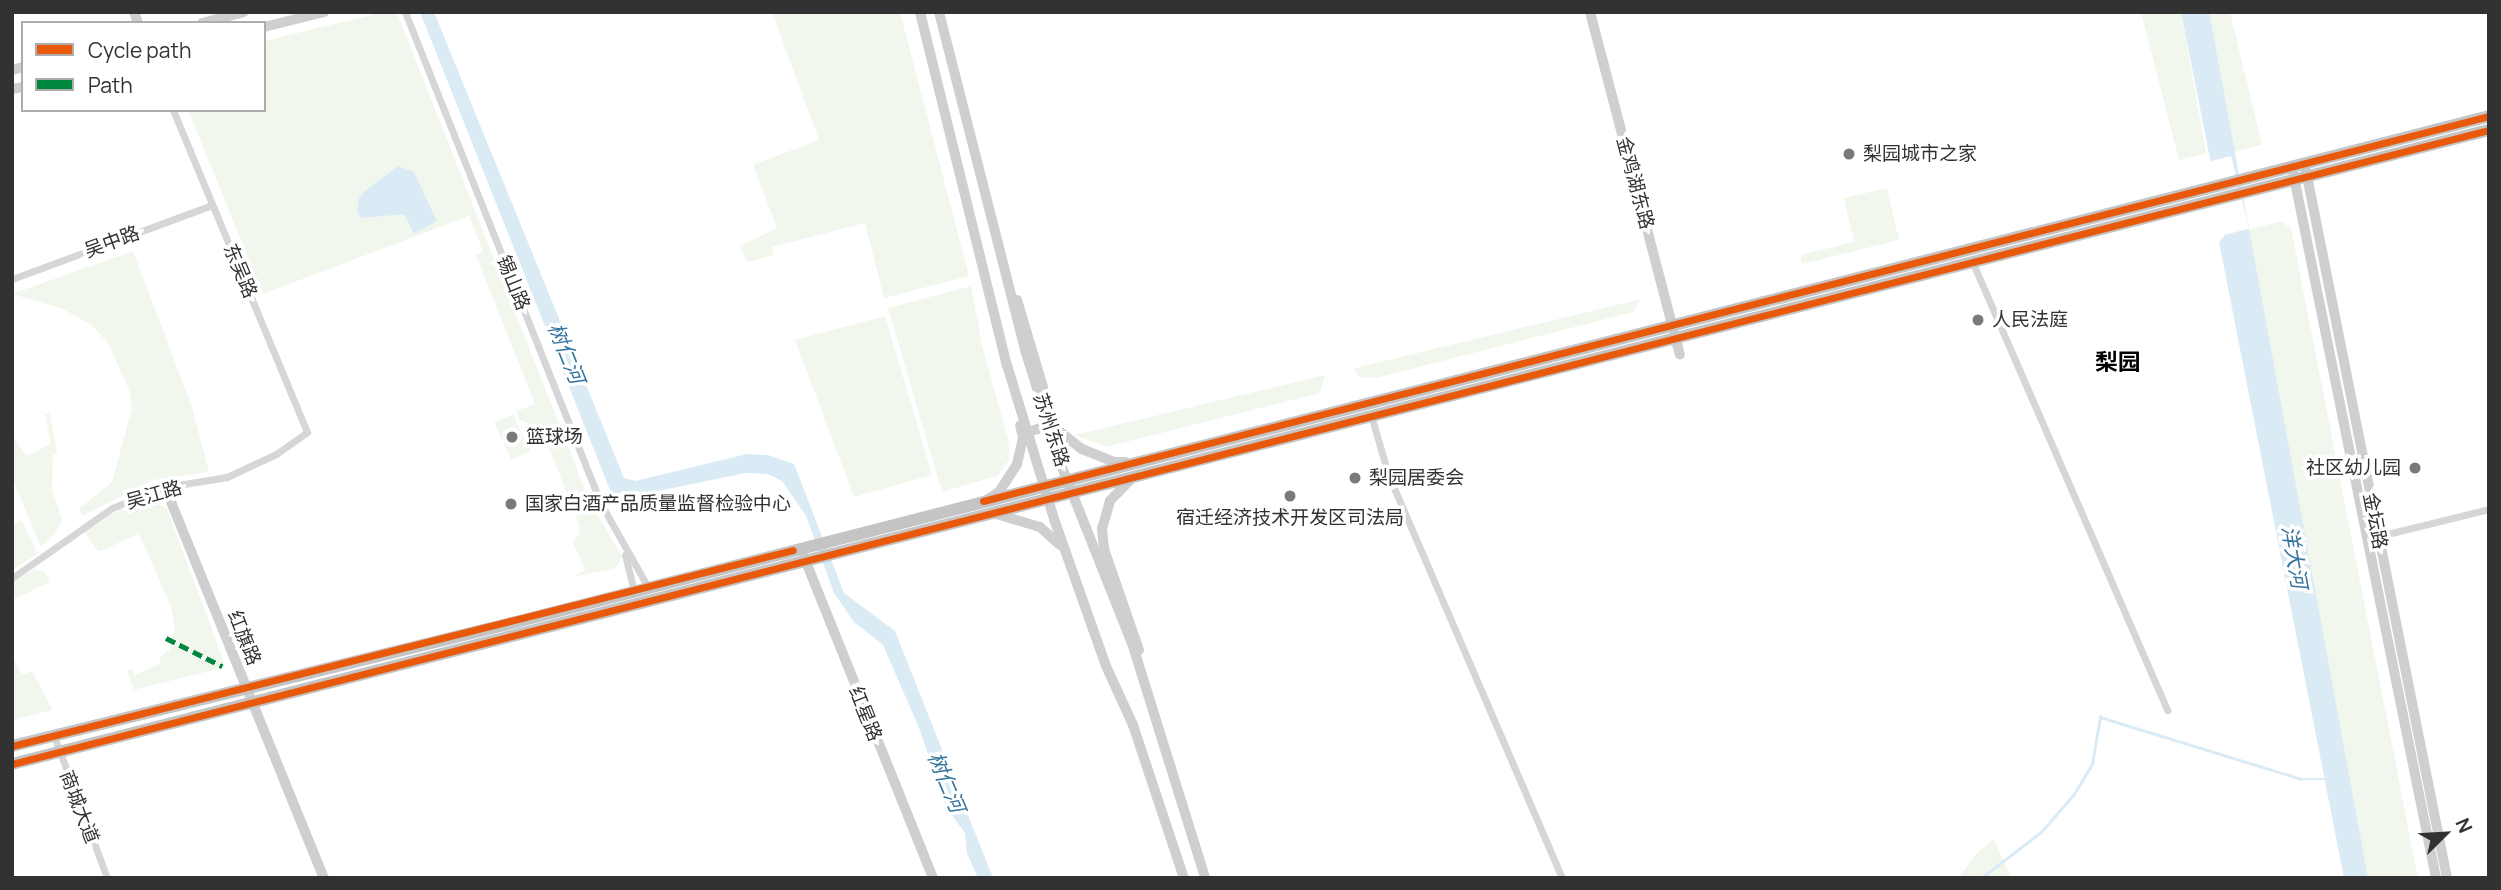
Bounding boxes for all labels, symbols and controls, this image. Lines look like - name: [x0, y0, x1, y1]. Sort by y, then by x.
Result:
- legend: [21, 21, 266, 112]
- text: Cycle path: [88, 36, 191, 64]
- text: Path: [88, 71, 133, 99]
- street label: 金鸡湖东路: [1612, 134, 1658, 232]
- place label: 梨园城市之家: [1863, 143, 1977, 165]
- marker: 梨园城市之家: [1841, 146, 1857, 162]
- street label: 吴中路: [81, 222, 143, 262]
- street label: 东吴路: [218, 240, 262, 302]
- street label: 锡山路: [492, 252, 534, 314]
- place label: 人民法庭: [1992, 309, 2068, 331]
- marker: 人民法庭: [1970, 312, 1986, 328]
- water label: 树仁河: [544, 319, 590, 387]
- district label: 梨园: [2095, 347, 2141, 375]
- street label: 苏州东路: [1028, 390, 1074, 470]
- place label: 篮球场: [526, 426, 583, 448]
- marker: 篮球场: [504, 429, 520, 445]
- place label: 社区幼儿园: [2306, 457, 2401, 479]
- marker: 社区幼儿园: [2407, 460, 2423, 476]
- place label: 梨园居委会: [1369, 467, 1464, 489]
- marker: 梨园居委会: [1347, 470, 1363, 486]
- street label: 吴江路: [123, 476, 185, 514]
- marker: 宿迁经济技术开发区司法局: [1282, 488, 1298, 504]
- street label: 金坛路: [2358, 491, 2392, 551]
- place label: 国家白酒产品质量监督检验中心: [525, 493, 791, 515]
- marker: 国家白酒产品质量监督检验中心: [503, 496, 519, 512]
- place label: 宿迁经济技术开发区司法局: [1176, 507, 1404, 529]
- water label: 洋大河: [2277, 524, 2313, 590]
- street label: 红旗路: [223, 607, 265, 669]
- street label: 红星路: [844, 683, 886, 745]
- water label: 树仁河: [923, 748, 971, 816]
- street label: 商城大道: [55, 767, 103, 847]
- north arrow: [2410, 799, 2480, 869]
- text: N: [2450, 814, 2479, 837]

